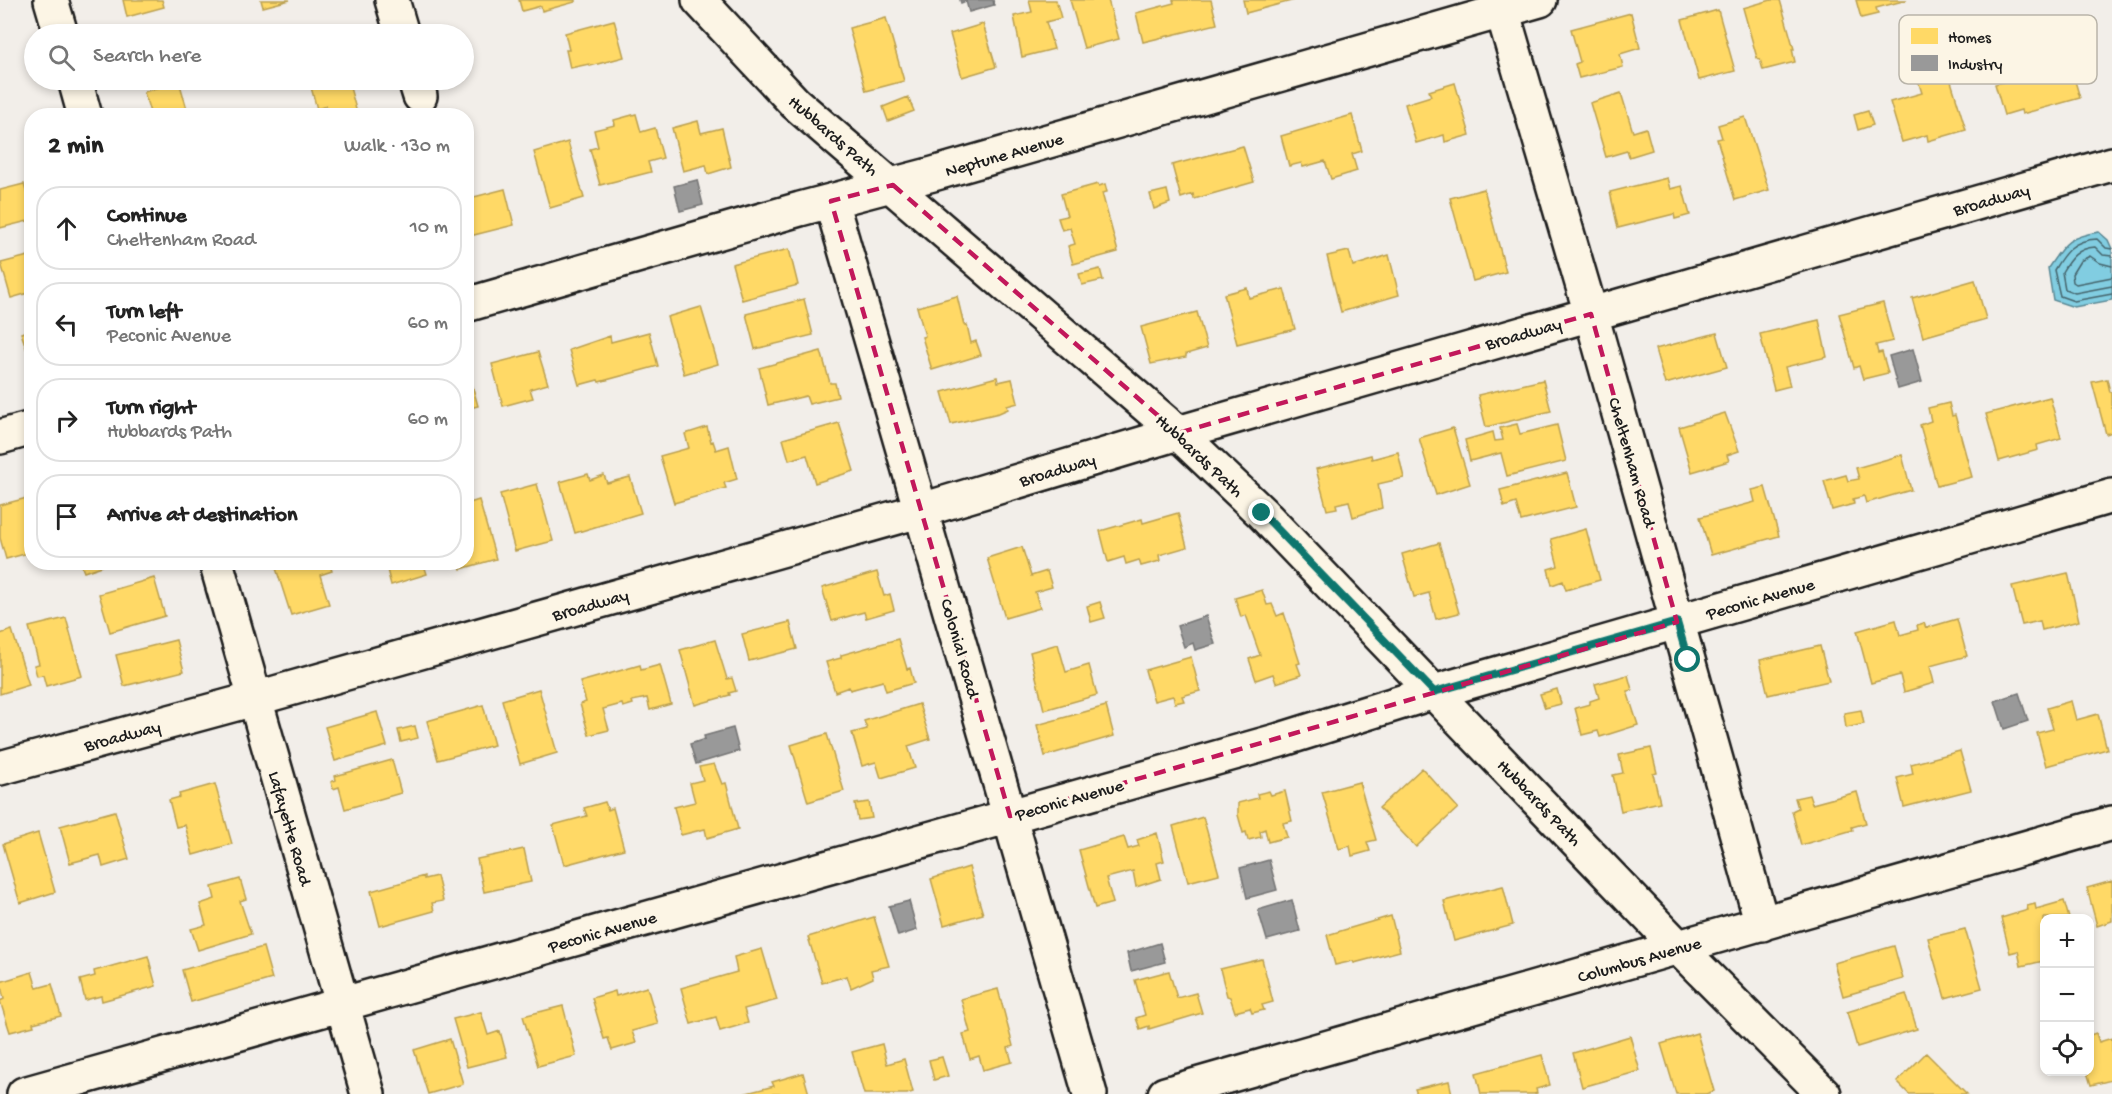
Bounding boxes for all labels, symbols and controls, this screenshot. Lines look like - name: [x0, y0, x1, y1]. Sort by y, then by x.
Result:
- legend: [1899, 15, 2097, 84]
- search box: [24, 24, 474, 90]
- text: Homes: [1948, 30, 1992, 49]
- icon: search: [45, 41, 78, 74]
- text: Search here: [93, 44, 201, 70]
- text: Industry: [1948, 57, 2002, 76]
- street label: Hubbards Path: [783, 92, 882, 182]
- street label: Neptune Avenue: [943, 129, 1067, 183]
- text: 2 min: [48, 132, 103, 163]
- text: Walk · 130 m: [344, 136, 450, 159]
- street label: Broadway: [1950, 180, 2032, 223]
- text: Continue: [107, 204, 187, 230]
- icon: ahead: [50, 212, 83, 245]
- text: 10 m: [410, 217, 448, 240]
- text: Cheltenham Road: [107, 230, 256, 253]
- text: Turn left: [107, 300, 181, 326]
- icon: left: [50, 308, 83, 341]
- text: 60 m: [408, 313, 448, 336]
- street label: Broadway: [1482, 314, 1564, 357]
- text: Peconic Avenue: [107, 326, 231, 349]
- street label: Cheltenham Road: [1602, 395, 1660, 531]
- text: Turn right: [107, 396, 195, 422]
- icon: right: [50, 404, 83, 437]
- text: 60 m: [408, 409, 448, 432]
- street label: Hubbards Path: [1150, 411, 1247, 503]
- text: Hubbards Path: [107, 422, 232, 445]
- street label: Broadway: [1016, 450, 1098, 493]
- route end: [1248, 499, 1274, 525]
- icon: arrive: [50, 500, 83, 533]
- text: Arrive at destination: [107, 503, 297, 529]
- street label: Peconic Avenue: [1703, 575, 1818, 626]
- street label: Broadway: [549, 585, 631, 628]
- street label: Colonial Road: [934, 597, 983, 702]
- route start: [1674, 646, 1700, 672]
- street label: Broadway: [81, 717, 163, 758]
- street label: Hubbards Path: [1492, 756, 1585, 852]
- street label: Lafayette Road: [262, 769, 315, 890]
- street label: Peconic Avenue: [1012, 776, 1127, 827]
- street label: Peconic Avenue: [545, 908, 660, 959]
- map controls: [2040, 914, 2094, 1076]
- button: +: [2040, 914, 2094, 968]
- street label: Columbus Avenue: [1576, 934, 1704, 989]
- button: −: [2040, 968, 2094, 1022]
- button: locate: [2040, 1022, 2094, 1076]

